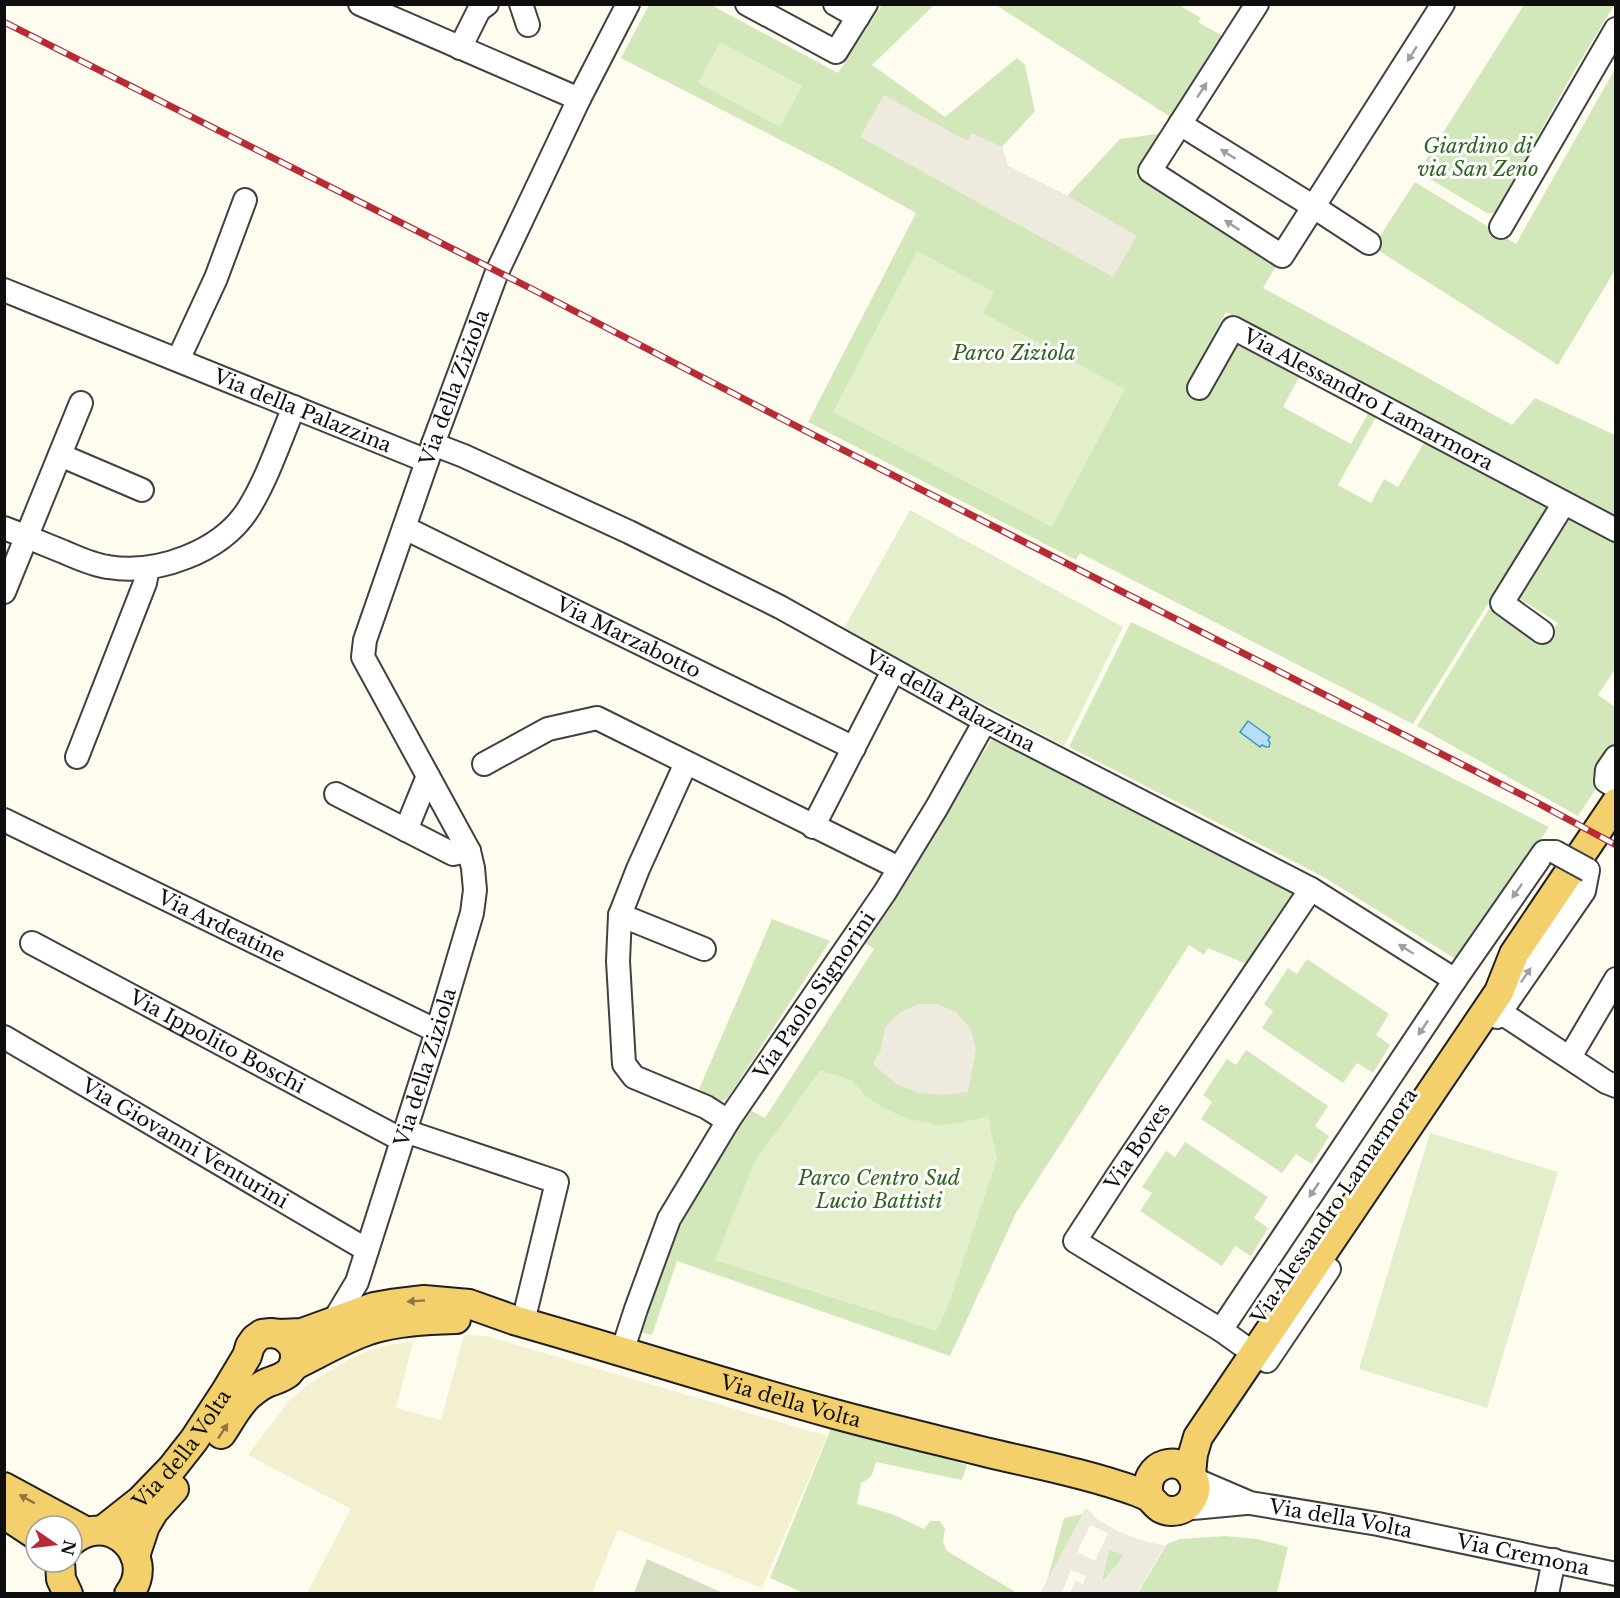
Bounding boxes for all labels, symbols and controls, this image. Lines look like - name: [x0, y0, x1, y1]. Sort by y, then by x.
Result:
- one-way arrow: [1406, 46, 1417, 62]
- one-way arrow: [1196, 82, 1207, 98]
- park label: Giardino di via San Zeno: [1418, 134, 1538, 181]
- one-way arrow: [1220, 148, 1236, 159]
- one-way arrow: [1224, 219, 1241, 230]
- street label: Via della Ziziola: [414, 305, 494, 469]
- street label: Via Alessandro Lamarmora: [1238, 323, 1498, 476]
- park label: Parco Ziziola: [951, 341, 1076, 365]
- street label: Via della Palazzina: [209, 364, 396, 458]
- street label: Via Marzabotto: [551, 592, 705, 683]
- street label: Via della Palazzina: [860, 644, 1040, 757]
- one-way arrow: [1512, 883, 1523, 899]
- street label: Via Ardeatine: [153, 884, 289, 967]
- street label: Via Paolo Signorini: [748, 907, 880, 1084]
- one-way arrow: [1398, 943, 1414, 954]
- one-way arrow: [1520, 968, 1532, 984]
- street label: Via della Ziziola: [389, 984, 461, 1150]
- street label: Via Ippolito Boschi: [124, 985, 310, 1098]
- one-way arrow: [1417, 1020, 1429, 1036]
- street label: Via Giovanni Venturini: [77, 1073, 293, 1213]
- street label: Via Alessandro Lamarmora: [1245, 1083, 1422, 1329]
- street label: Via Boves: [1099, 1099, 1175, 1195]
- park label: Parco Centro Sud Lucio Battisti: [797, 1166, 960, 1213]
- one-way arrow: [1308, 1182, 1320, 1198]
- one-way arrow: [406, 1296, 425, 1306]
- street label: Via della Volta: [717, 1370, 864, 1433]
- street label: Via della Volta: [127, 1384, 236, 1514]
- one-way arrow: [217, 1423, 228, 1440]
- one-way arrow: [18, 1494, 35, 1504]
- street label: Via della Volta: [1266, 1494, 1415, 1543]
- north arrow: [24, 1514, 84, 1574]
- street label: Via Cremona: [1454, 1529, 1593, 1580]
- text: N: [57, 1538, 80, 1557]

